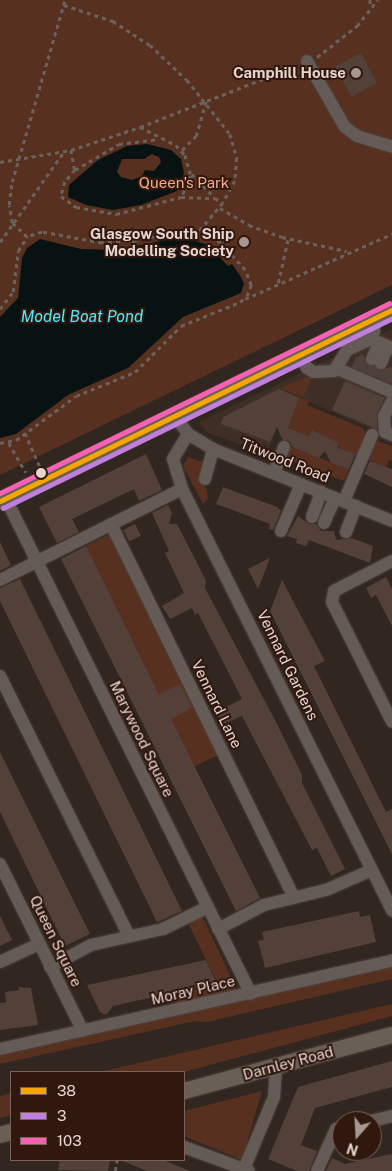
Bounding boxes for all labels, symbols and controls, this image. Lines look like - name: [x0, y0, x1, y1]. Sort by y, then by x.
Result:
- place label: Camphill House: [233, 64, 346, 82]
- marker: Camphill House: [350, 67, 362, 79]
- park label: Queen's Park: [139, 174, 229, 192]
- place label: Glasgow South Ship Modelling Society: [90, 224, 234, 259]
- marker: Glasgow South Ship Modelling Society: [238, 236, 250, 248]
- water label: Model Boat Pond: [21, 307, 143, 327]
- street label: Titwood Road: [238, 434, 332, 486]
- unlabelled marker: [36, 468, 46, 478]
- street label: Vennard Gardens: [254, 607, 322, 723]
- street label: Vennard Lane: [188, 657, 246, 751]
- street label: Marywood Square: [106, 678, 178, 800]
- street label: Queen Square: [26, 892, 86, 990]
- street label: Moray Place: [149, 972, 237, 1008]
- street label: Darnley Road: [241, 1042, 335, 1084]
- legend: [10, 1071, 185, 1161]
- text: 38: [57, 1082, 76, 1099]
- text: 3: [57, 1107, 66, 1124]
- north arrow: [332, 1111, 382, 1161]
- text: 103: [57, 1132, 82, 1149]
- text: N: [345, 1140, 360, 1159]

